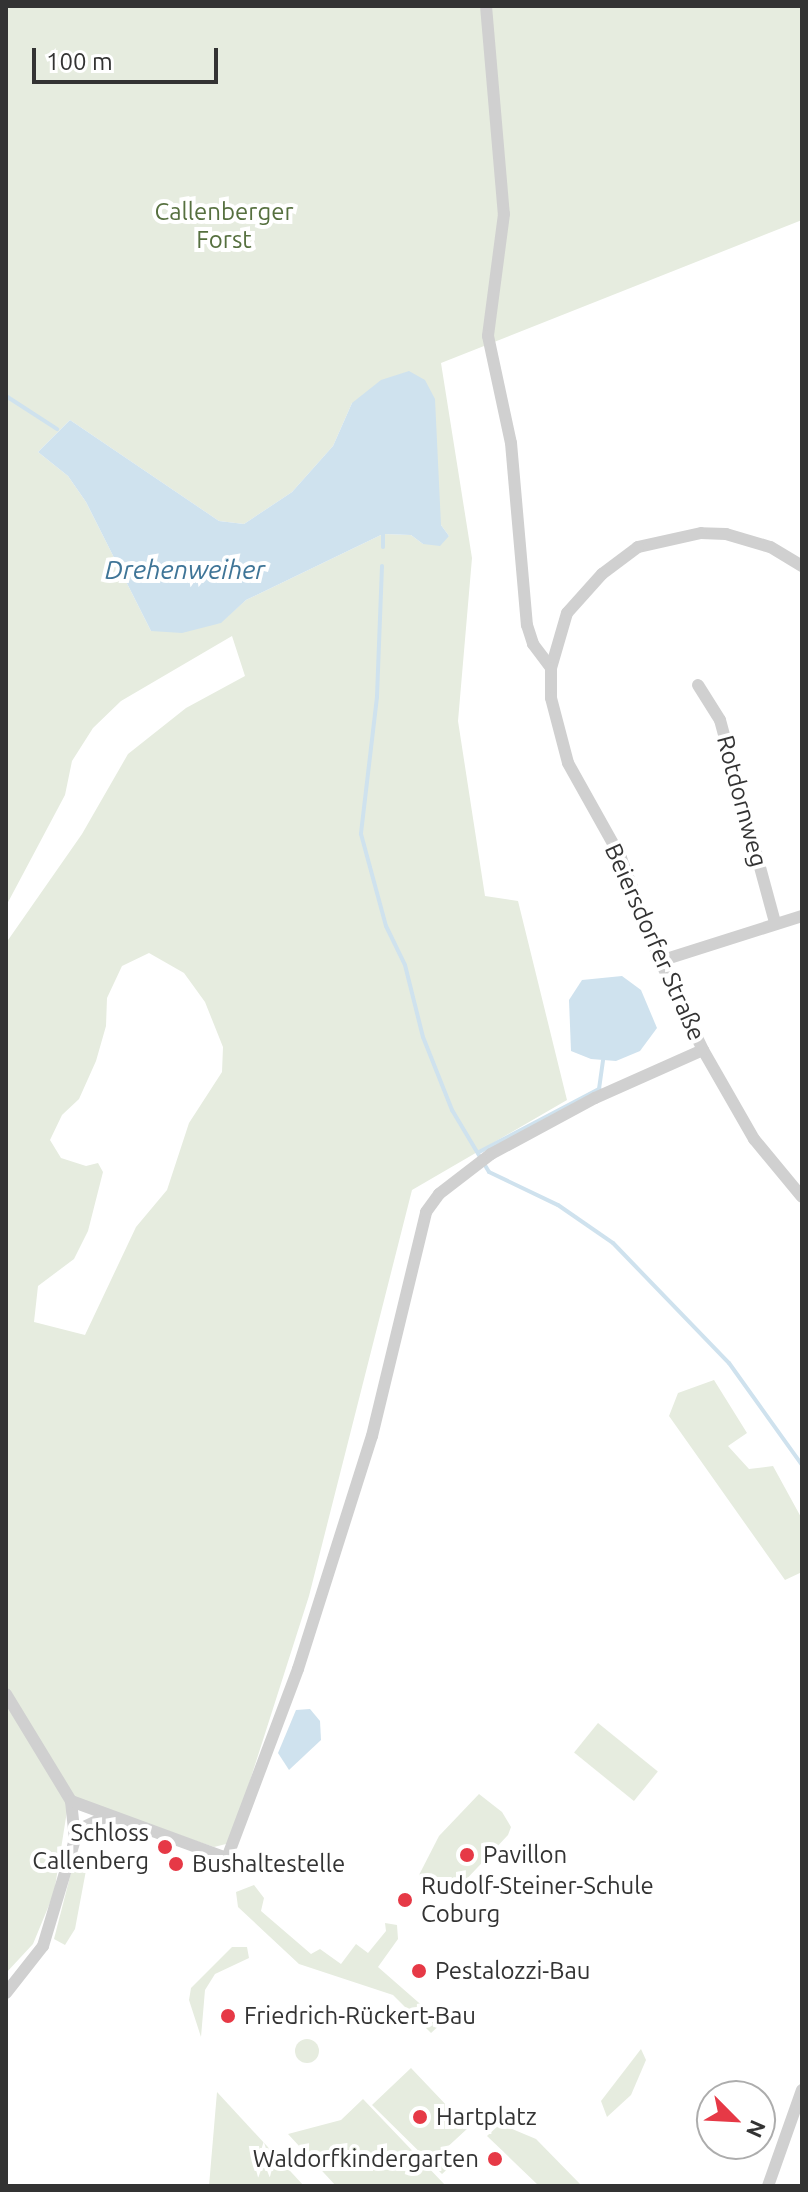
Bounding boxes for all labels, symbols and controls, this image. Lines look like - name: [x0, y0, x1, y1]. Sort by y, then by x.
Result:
- scale bar: [36, 32, 222, 82]
- text: 100 m: [46, 48, 113, 75]
- park label: Callenberger Forst: [154, 198, 294, 254]
- water label: Drehenweiher: [105, 554, 265, 586]
- street label: Rotdornweg: [711, 732, 773, 870]
- street label: Beiersdorfer Straße: [599, 839, 711, 1045]
- place label: Schloss Callenberg: [32, 1819, 149, 1875]
- marker: Schloss Callenberg: [156, 1838, 174, 1856]
- place label: Pavillon: [483, 1841, 567, 1869]
- marker: Pavillon: [458, 1846, 476, 1864]
- place label: Bushaltestelle: [192, 1850, 345, 1878]
- marker: Bushaltestelle: [167, 1855, 185, 1873]
- place label: Rudolf-Steiner-Schule Coburg: [421, 1872, 654, 1928]
- marker: Rudolf-Steiner-Schule Coburg: [396, 1891, 414, 1909]
- place label: Pestalozzi-Bau: [435, 1957, 590, 1985]
- marker: Pestalozzi-Bau: [410, 1962, 428, 1980]
- place label: Friedrich-Rückert-Bau: [244, 2002, 476, 2030]
- marker: Friedrich-Rückert-Bau: [219, 2007, 237, 2025]
- north arrow: [696, 2080, 776, 2160]
- place label: Hartplatz: [436, 2103, 537, 2131]
- marker: Hartplatz: [411, 2108, 429, 2126]
- text: N: [742, 2117, 771, 2142]
- place label: Waldorfkindergarten: [253, 2145, 479, 2173]
- marker: Waldorfkindergarten: [486, 2150, 504, 2168]

